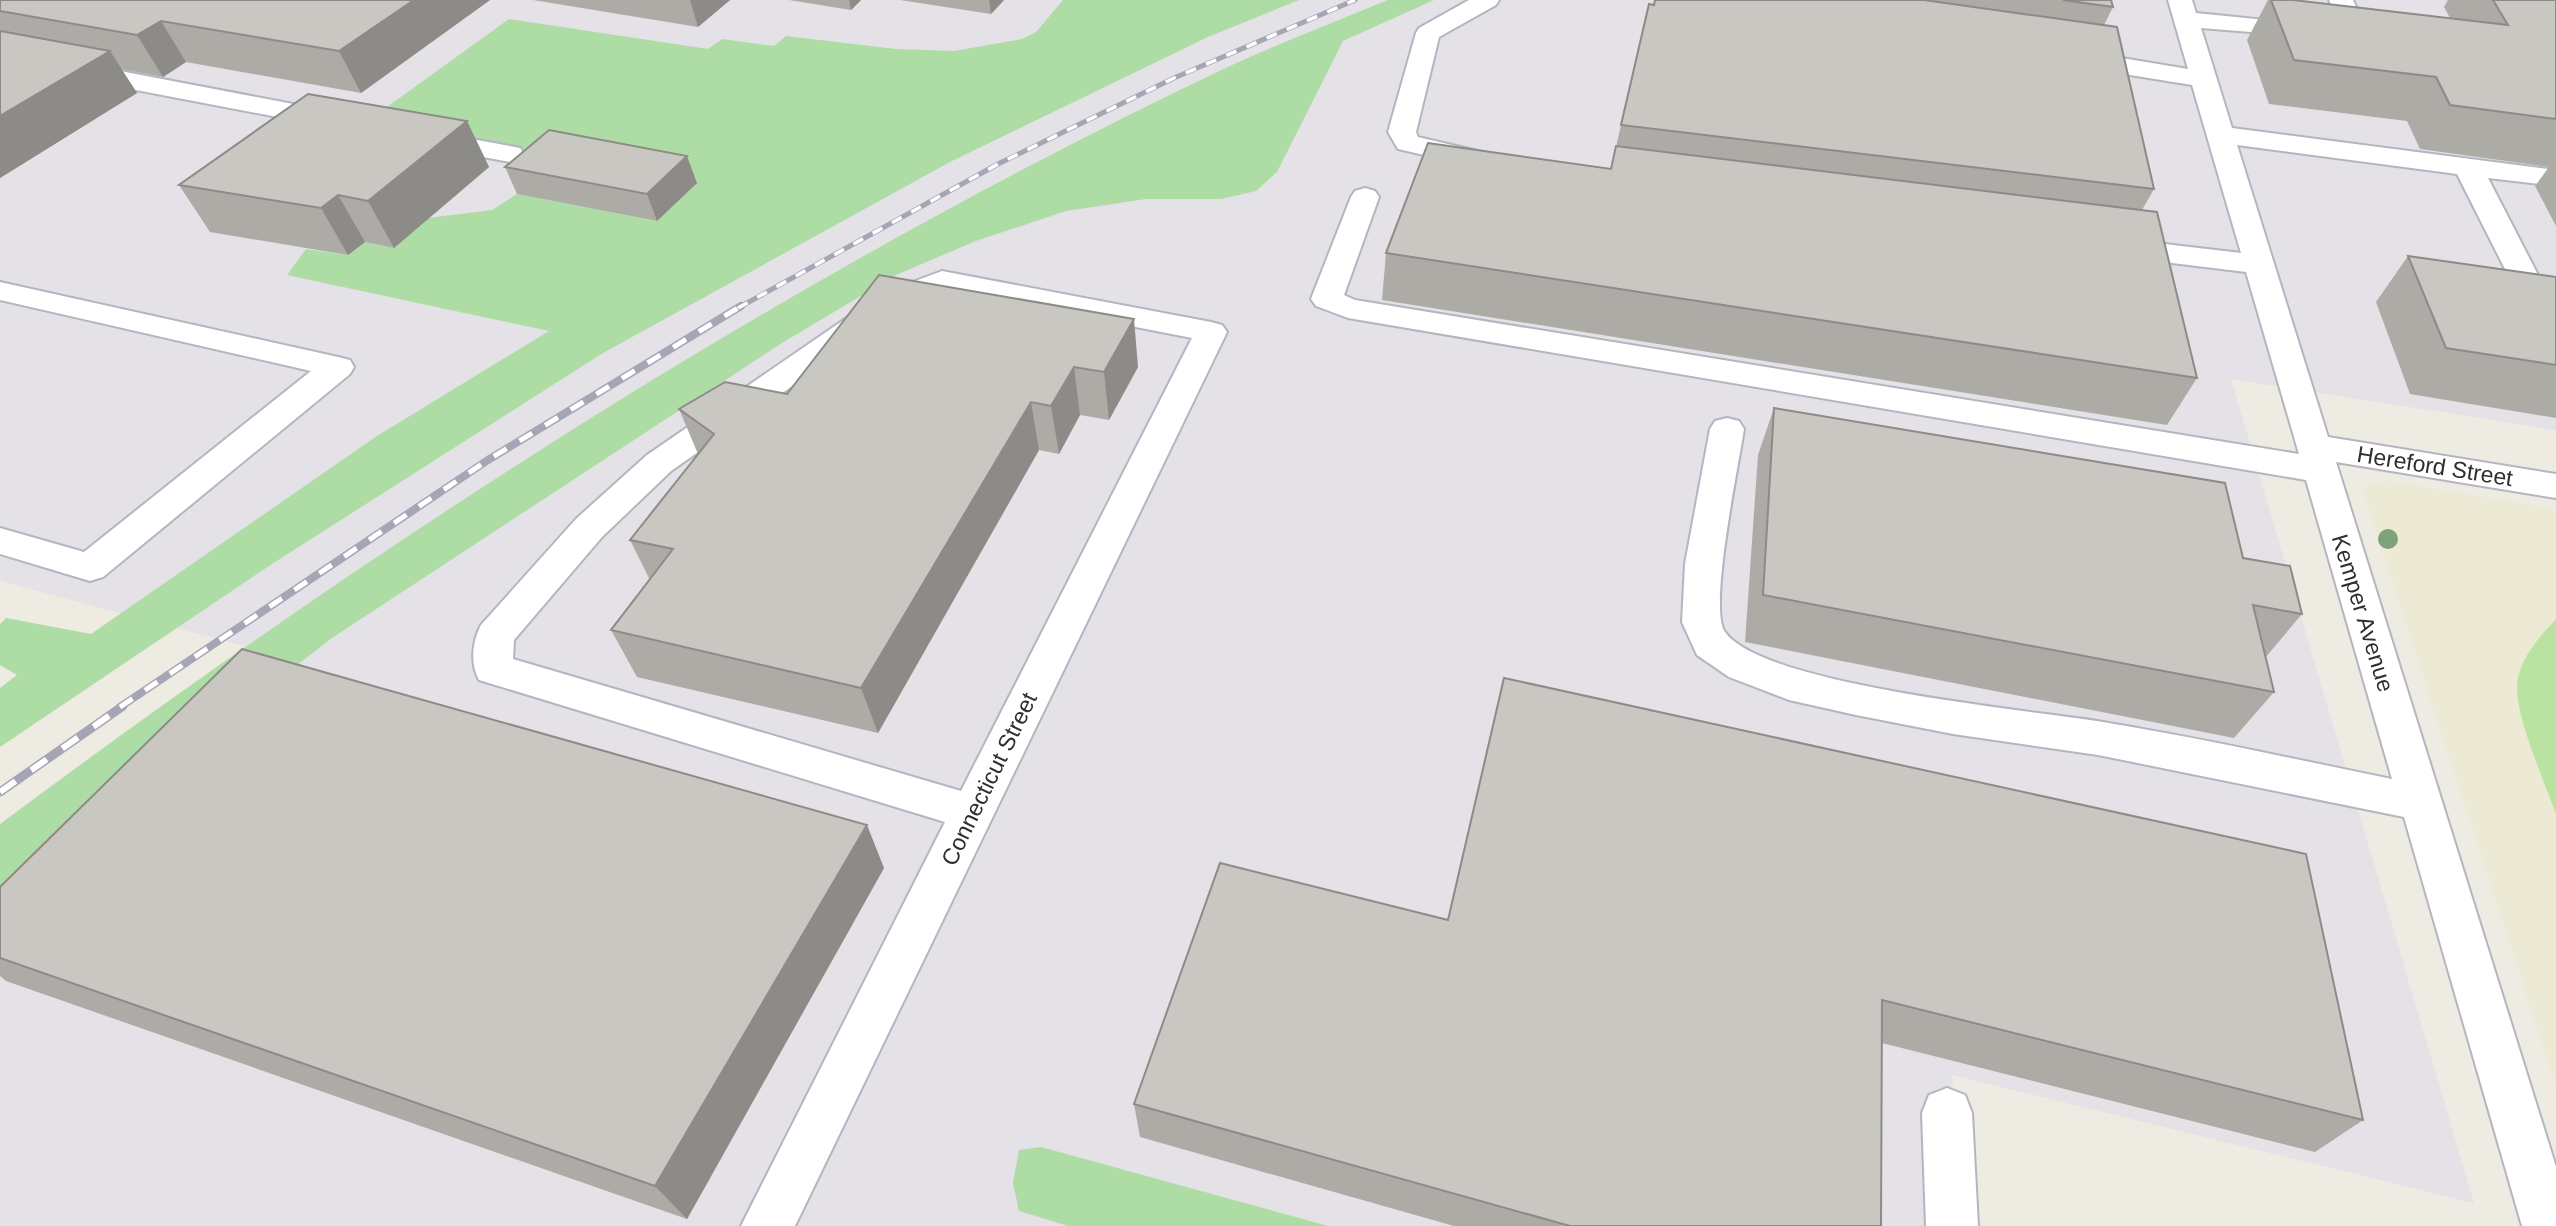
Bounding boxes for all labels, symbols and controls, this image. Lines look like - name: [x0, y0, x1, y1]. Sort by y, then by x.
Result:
- street label: Hereford Street: [2355, 441, 2515, 491]
- street label: Kemper Avenue: [2327, 531, 2399, 695]
- street label: Connecticut Street: [936, 688, 1042, 870]

